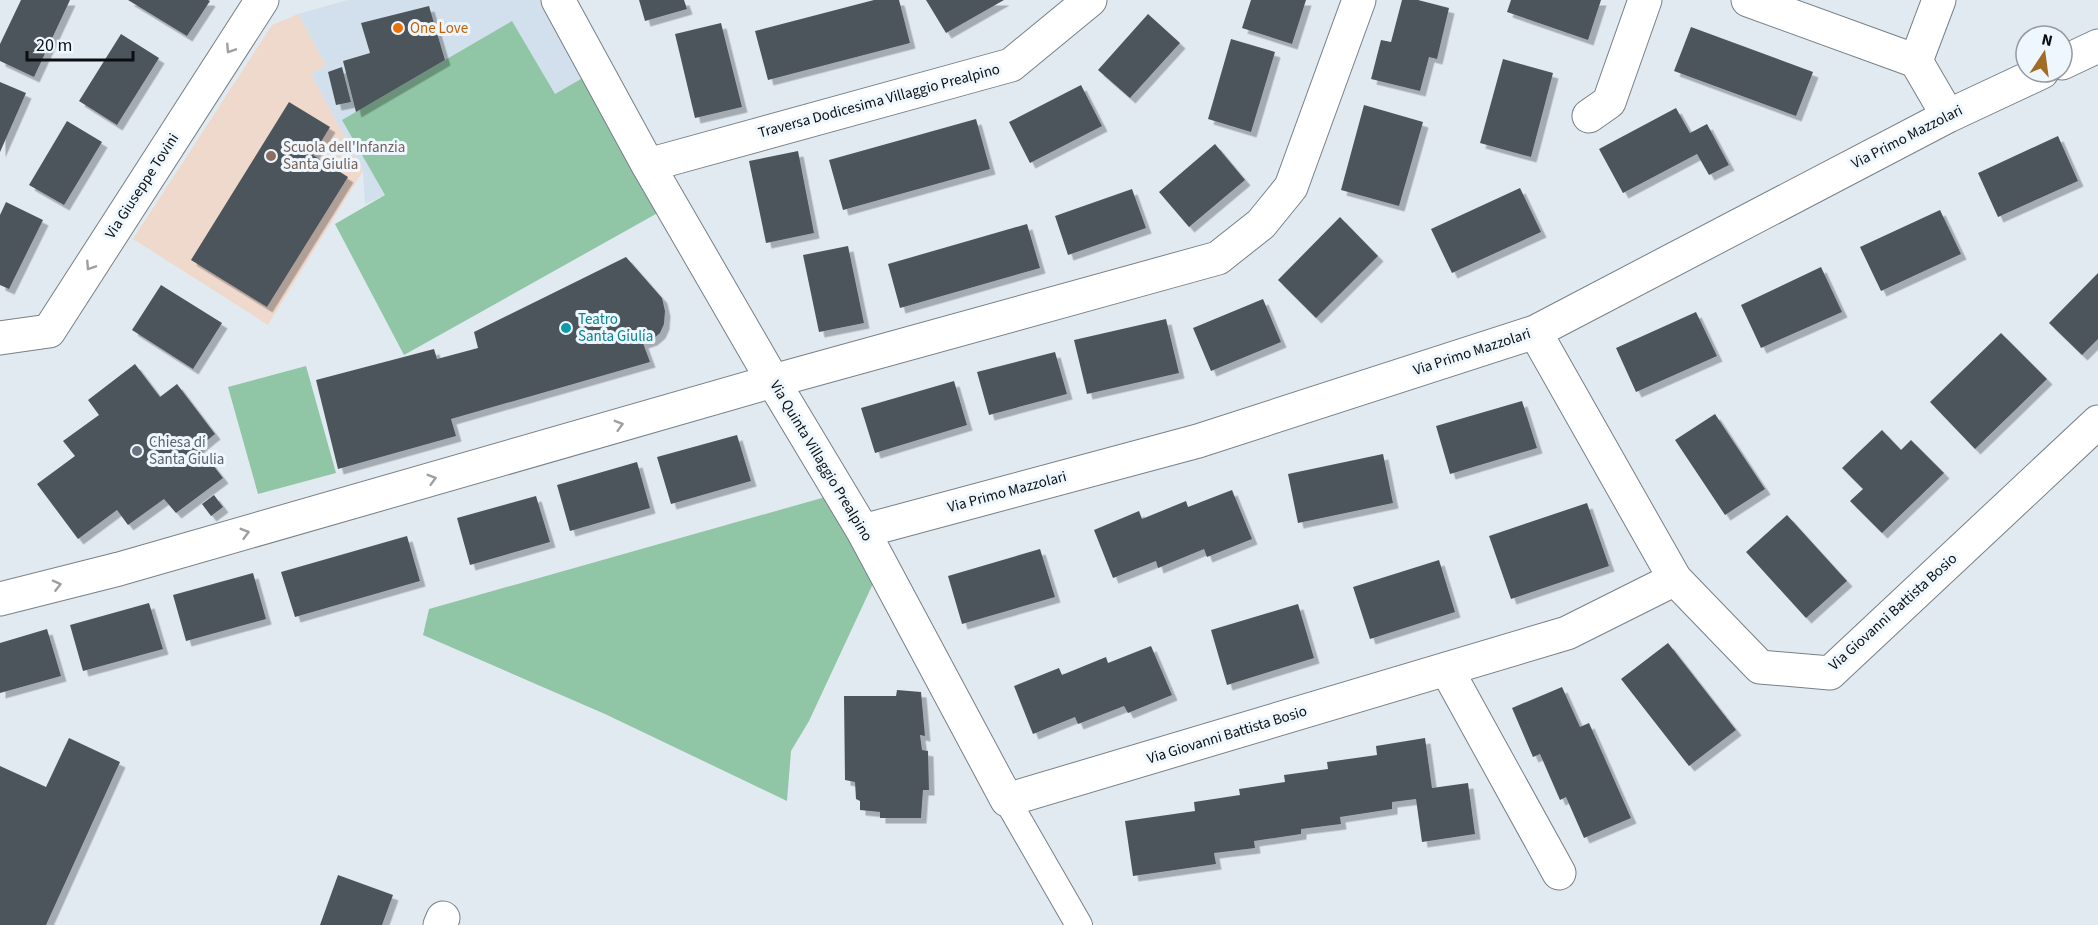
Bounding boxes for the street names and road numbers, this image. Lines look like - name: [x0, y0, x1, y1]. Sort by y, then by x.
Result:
- street label: Traversa Dodicesima Villaggio Prealpino: [756, 59, 1002, 143]
- street label: Via Primo Mazzolari: [1848, 100, 1966, 174]
- street label: Via Giuseppe Tovini: [100, 129, 184, 243]
- street label: Via Primo Mazzolari: [1411, 323, 1533, 381]
- street label: Via Quinta Villaggio Prealpino: [765, 377, 877, 545]
- street label: Via Primo Mazzolari: [945, 466, 1069, 518]
- street label: Via Giovanni Battista Bosio: [1824, 549, 1962, 675]
- street label: Via Giovanni Battista Bosio: [1144, 701, 1310, 769]

